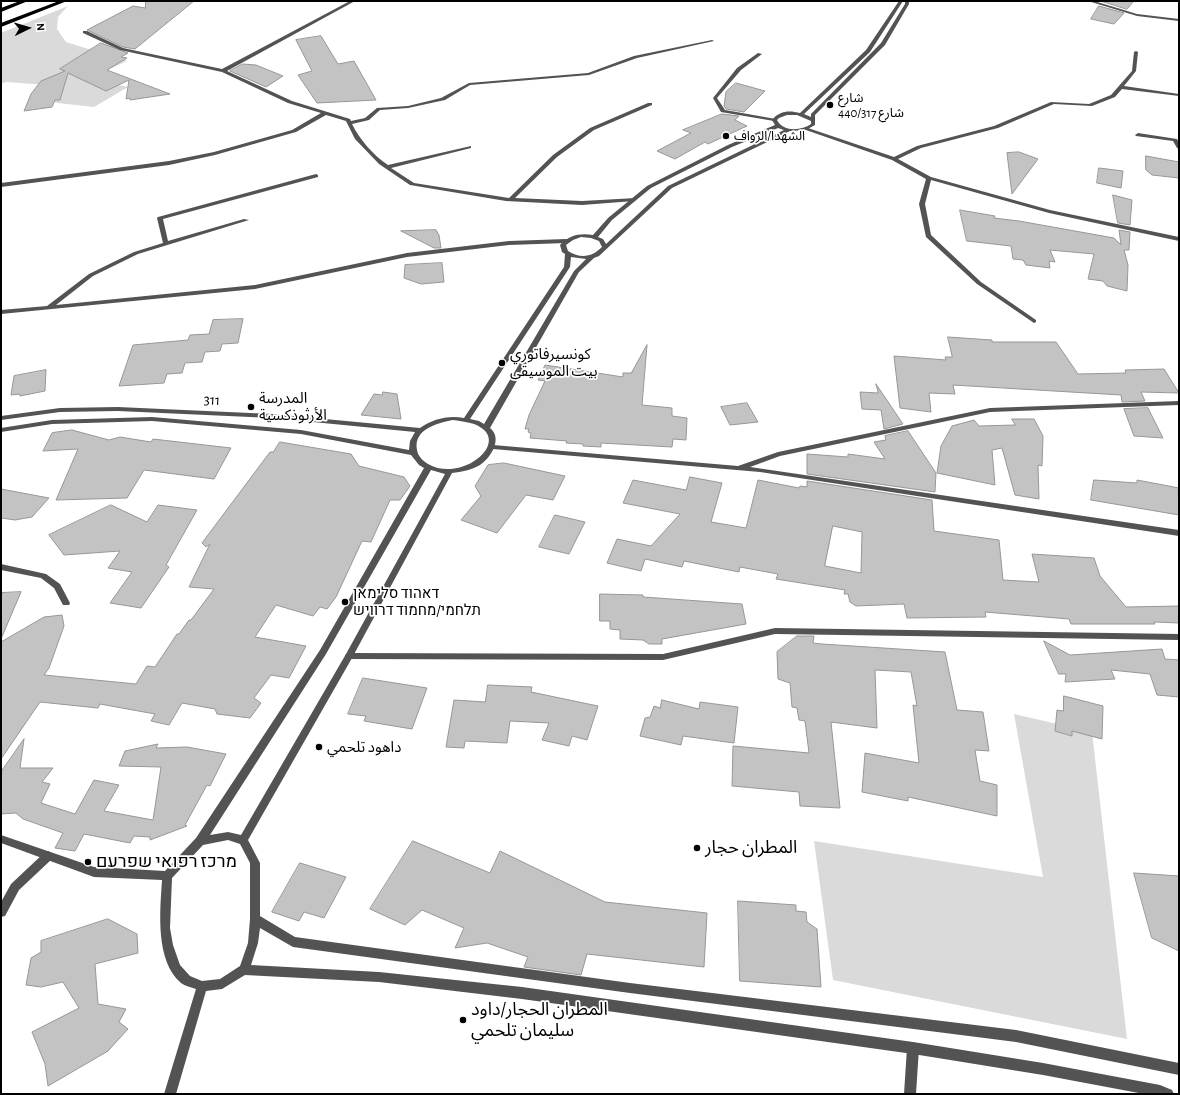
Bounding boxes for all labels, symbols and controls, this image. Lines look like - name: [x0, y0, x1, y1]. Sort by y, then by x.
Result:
- north arrow: [8, 8, 48, 48]
- text: N: [35, 23, 46, 31]
- place label: شارع 440/شارع 317: [838, 90, 904, 121]
- marker: شارع 440/شارع 317: [825, 100, 835, 110]
- place label: الشهدا/الرواف: [734, 128, 805, 144]
- marker: الشهدا/الرواف: [721, 131, 731, 141]
- place label: كونسيرفاتوري بيت الموسيقى: [510, 345, 598, 380]
- marker: كونسيرفاتوري بيت الموسيقى: [497, 358, 507, 368]
- place label: المدرسة الأرثوذكسية: [259, 389, 327, 424]
- street label: 311: [203, 391, 221, 409]
- marker: المدرسة الأرثوذكسية: [246, 402, 256, 412]
- place label: דאהוד סלימאן תלחמי/מחמוד דרוויש: [353, 584, 481, 619]
- marker: דאהוד סלימאן תלחמי/מחמוד דרוויש: [340, 597, 350, 607]
- place label: داهود تلحمي: [327, 738, 401, 756]
- marker: داهود تلحمي: [314, 742, 324, 752]
- place label: المطران حجار: [705, 837, 797, 859]
- marker: المطران حجار: [692, 843, 702, 853]
- place label: מרכז רפואי שפרעם: [96, 851, 237, 873]
- marker: מרכז רפואי שפרעם: [83, 857, 93, 867]
- place label: المطران الحجار/داود سليمان تلحمي: [471, 999, 608, 1042]
- marker: المطران الحجار/داود سليمان تلحمي: [458, 1015, 468, 1025]

